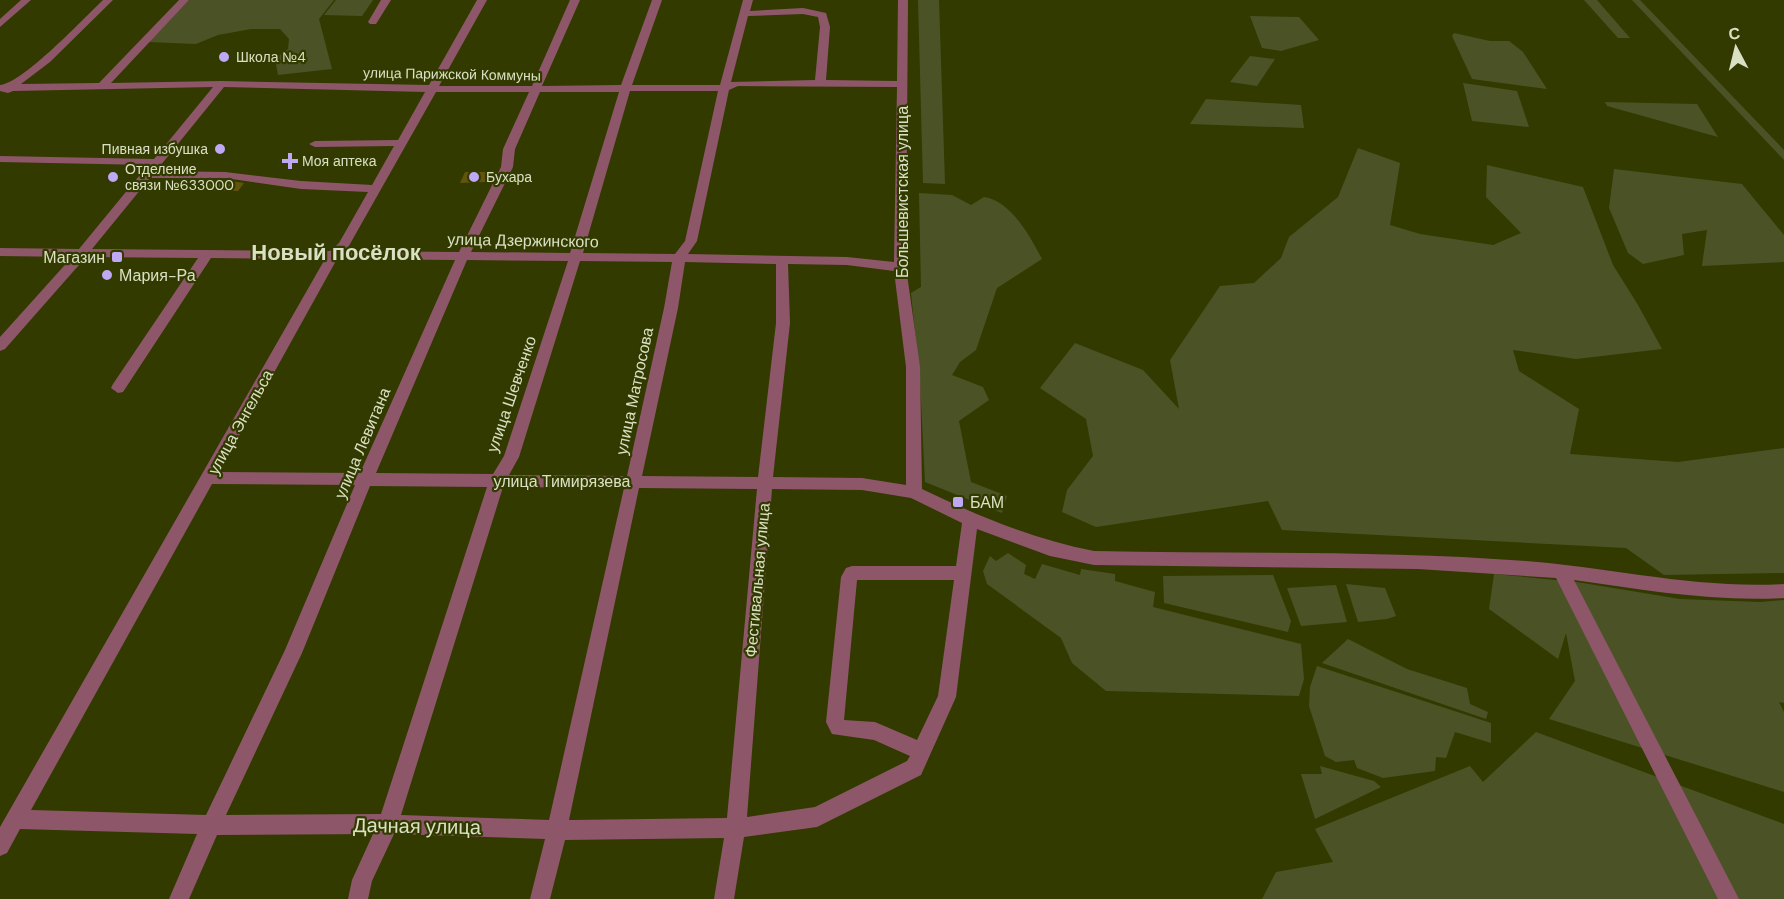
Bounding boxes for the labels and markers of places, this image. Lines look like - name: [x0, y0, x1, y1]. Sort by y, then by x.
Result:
- place label: Школа №4: [236, 48, 306, 66]
- marker: Школа №4: [217, 50, 231, 64]
- place label: Пивная избушка: [102, 140, 208, 158]
- marker: Пивная избушка: [213, 142, 227, 156]
- place label: Моя аптека: [302, 152, 377, 170]
- marker: Моя аптека: [283, 154, 297, 168]
- place label: Отделение связи №633000: [125, 160, 234, 194]
- place label: Бухара: [486, 168, 532, 186]
- marker: Отделение связи №633000: [106, 170, 120, 184]
- marker: Бухара: [467, 170, 481, 184]
- place label: Магазин: [43, 247, 105, 268]
- marker: Магазин: [110, 250, 124, 264]
- place label: Мария-Ра: [119, 265, 196, 286]
- marker: Мария-Ра: [100, 268, 114, 282]
- place label: БАМ: [970, 492, 1004, 513]
- marker: БАМ: [951, 495, 965, 509]

